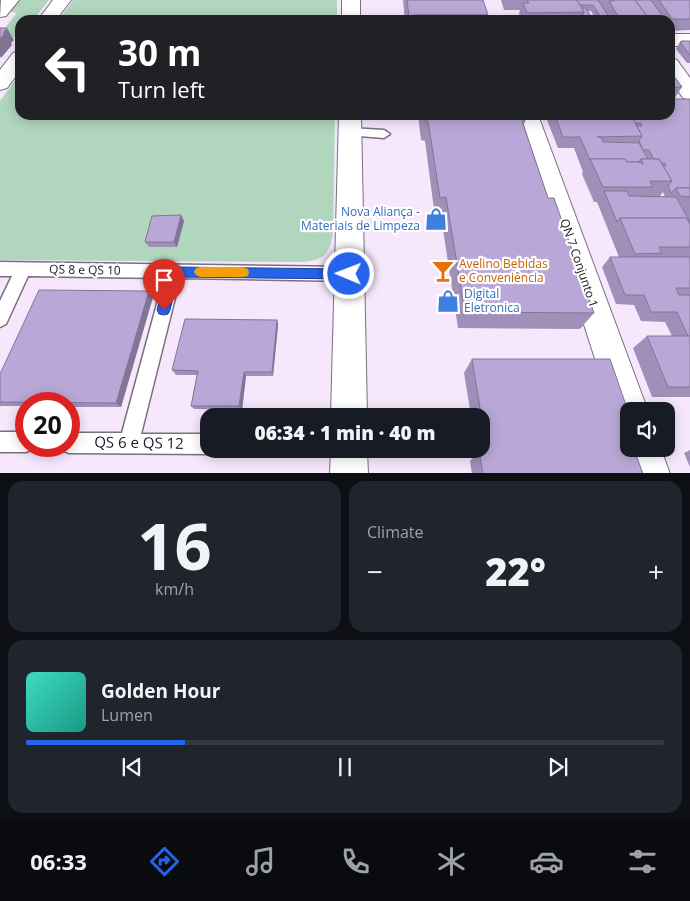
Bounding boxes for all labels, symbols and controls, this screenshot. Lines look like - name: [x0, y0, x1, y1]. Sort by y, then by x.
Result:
- text: 30 m: [118, 29, 201, 76]
- icon: left: [35, 35, 100, 100]
- text: Turn left: [118, 74, 205, 104]
- place label: Nova Aliança - Materiais de Limpeza: [301, 203, 420, 234]
- shop icon: Nova Aliança - Materiais de Limpeza: [423, 206, 449, 232]
- street label: QN 7 Conjunto 1: [556, 216, 603, 309]
- position arrow: [322, 247, 374, 299]
- place label: Avelino Bebidas e Conveniência: [459, 255, 548, 286]
- bar icon: Avelino Bebidas e Conveniência: [430, 258, 456, 284]
- pin: [143, 259, 185, 310]
- street label: QS 8 e QS 10: [49, 260, 121, 279]
- icon: arrive: [150, 266, 178, 294]
- place label: Digital Eletronica: [464, 285, 520, 316]
- shop icon: Digital Eletronica: [435, 288, 461, 314]
- speed limit sign: 20: [15, 392, 80, 457]
- map controls: [620, 402, 675, 457]
- button: sound: [620, 402, 675, 457]
- text: 06:34 · 1 min · 40 m: [255, 420, 435, 446]
- street label: QS 6 e QS 12: [94, 431, 184, 453]
- text: 16: [137, 501, 212, 589]
- text: Climate: [367, 521, 424, 543]
- text: 22°: [485, 545, 546, 597]
- text: −: [367, 552, 383, 590]
- text: +: [648, 552, 664, 590]
- text: km/h: [155, 578, 194, 600]
- text: Golden Hour: [101, 678, 220, 704]
- text: Lumen: [101, 704, 153, 726]
- icon: previous: [118, 753, 146, 781]
- icon: pause: [331, 753, 359, 781]
- icon: next: [544, 753, 572, 781]
- icon: directions: [147, 844, 182, 879]
- icon: music: [243, 844, 278, 879]
- icon: phone: [338, 844, 373, 879]
- icon: climate: [434, 844, 469, 879]
- icon: car: [529, 844, 564, 879]
- icon: filters: [625, 844, 660, 879]
- text: 06:33: [30, 846, 87, 876]

